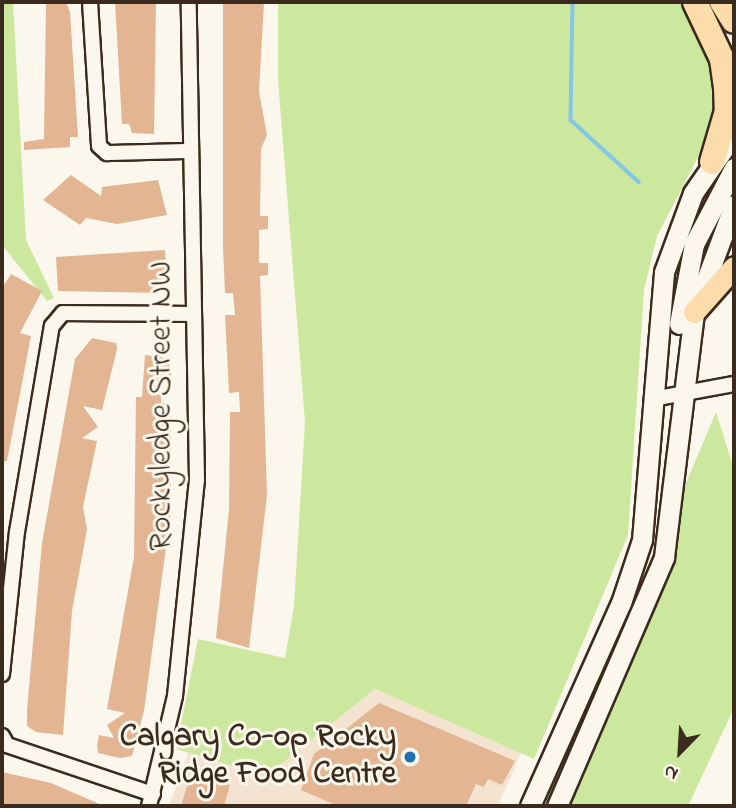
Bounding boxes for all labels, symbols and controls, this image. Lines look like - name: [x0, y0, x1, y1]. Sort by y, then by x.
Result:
- street label: Rockyledge Street NW: [144, 261, 182, 551]
- north arrow: [645, 717, 715, 787]
- place label: Calgary Co-op Rocky Ridge Food Centre: [120, 720, 396, 795]
- marker: Calgary Co-op Rocky Ridge Food Centre: [402, 749, 418, 765]
- text: N: [660, 757, 683, 787]

